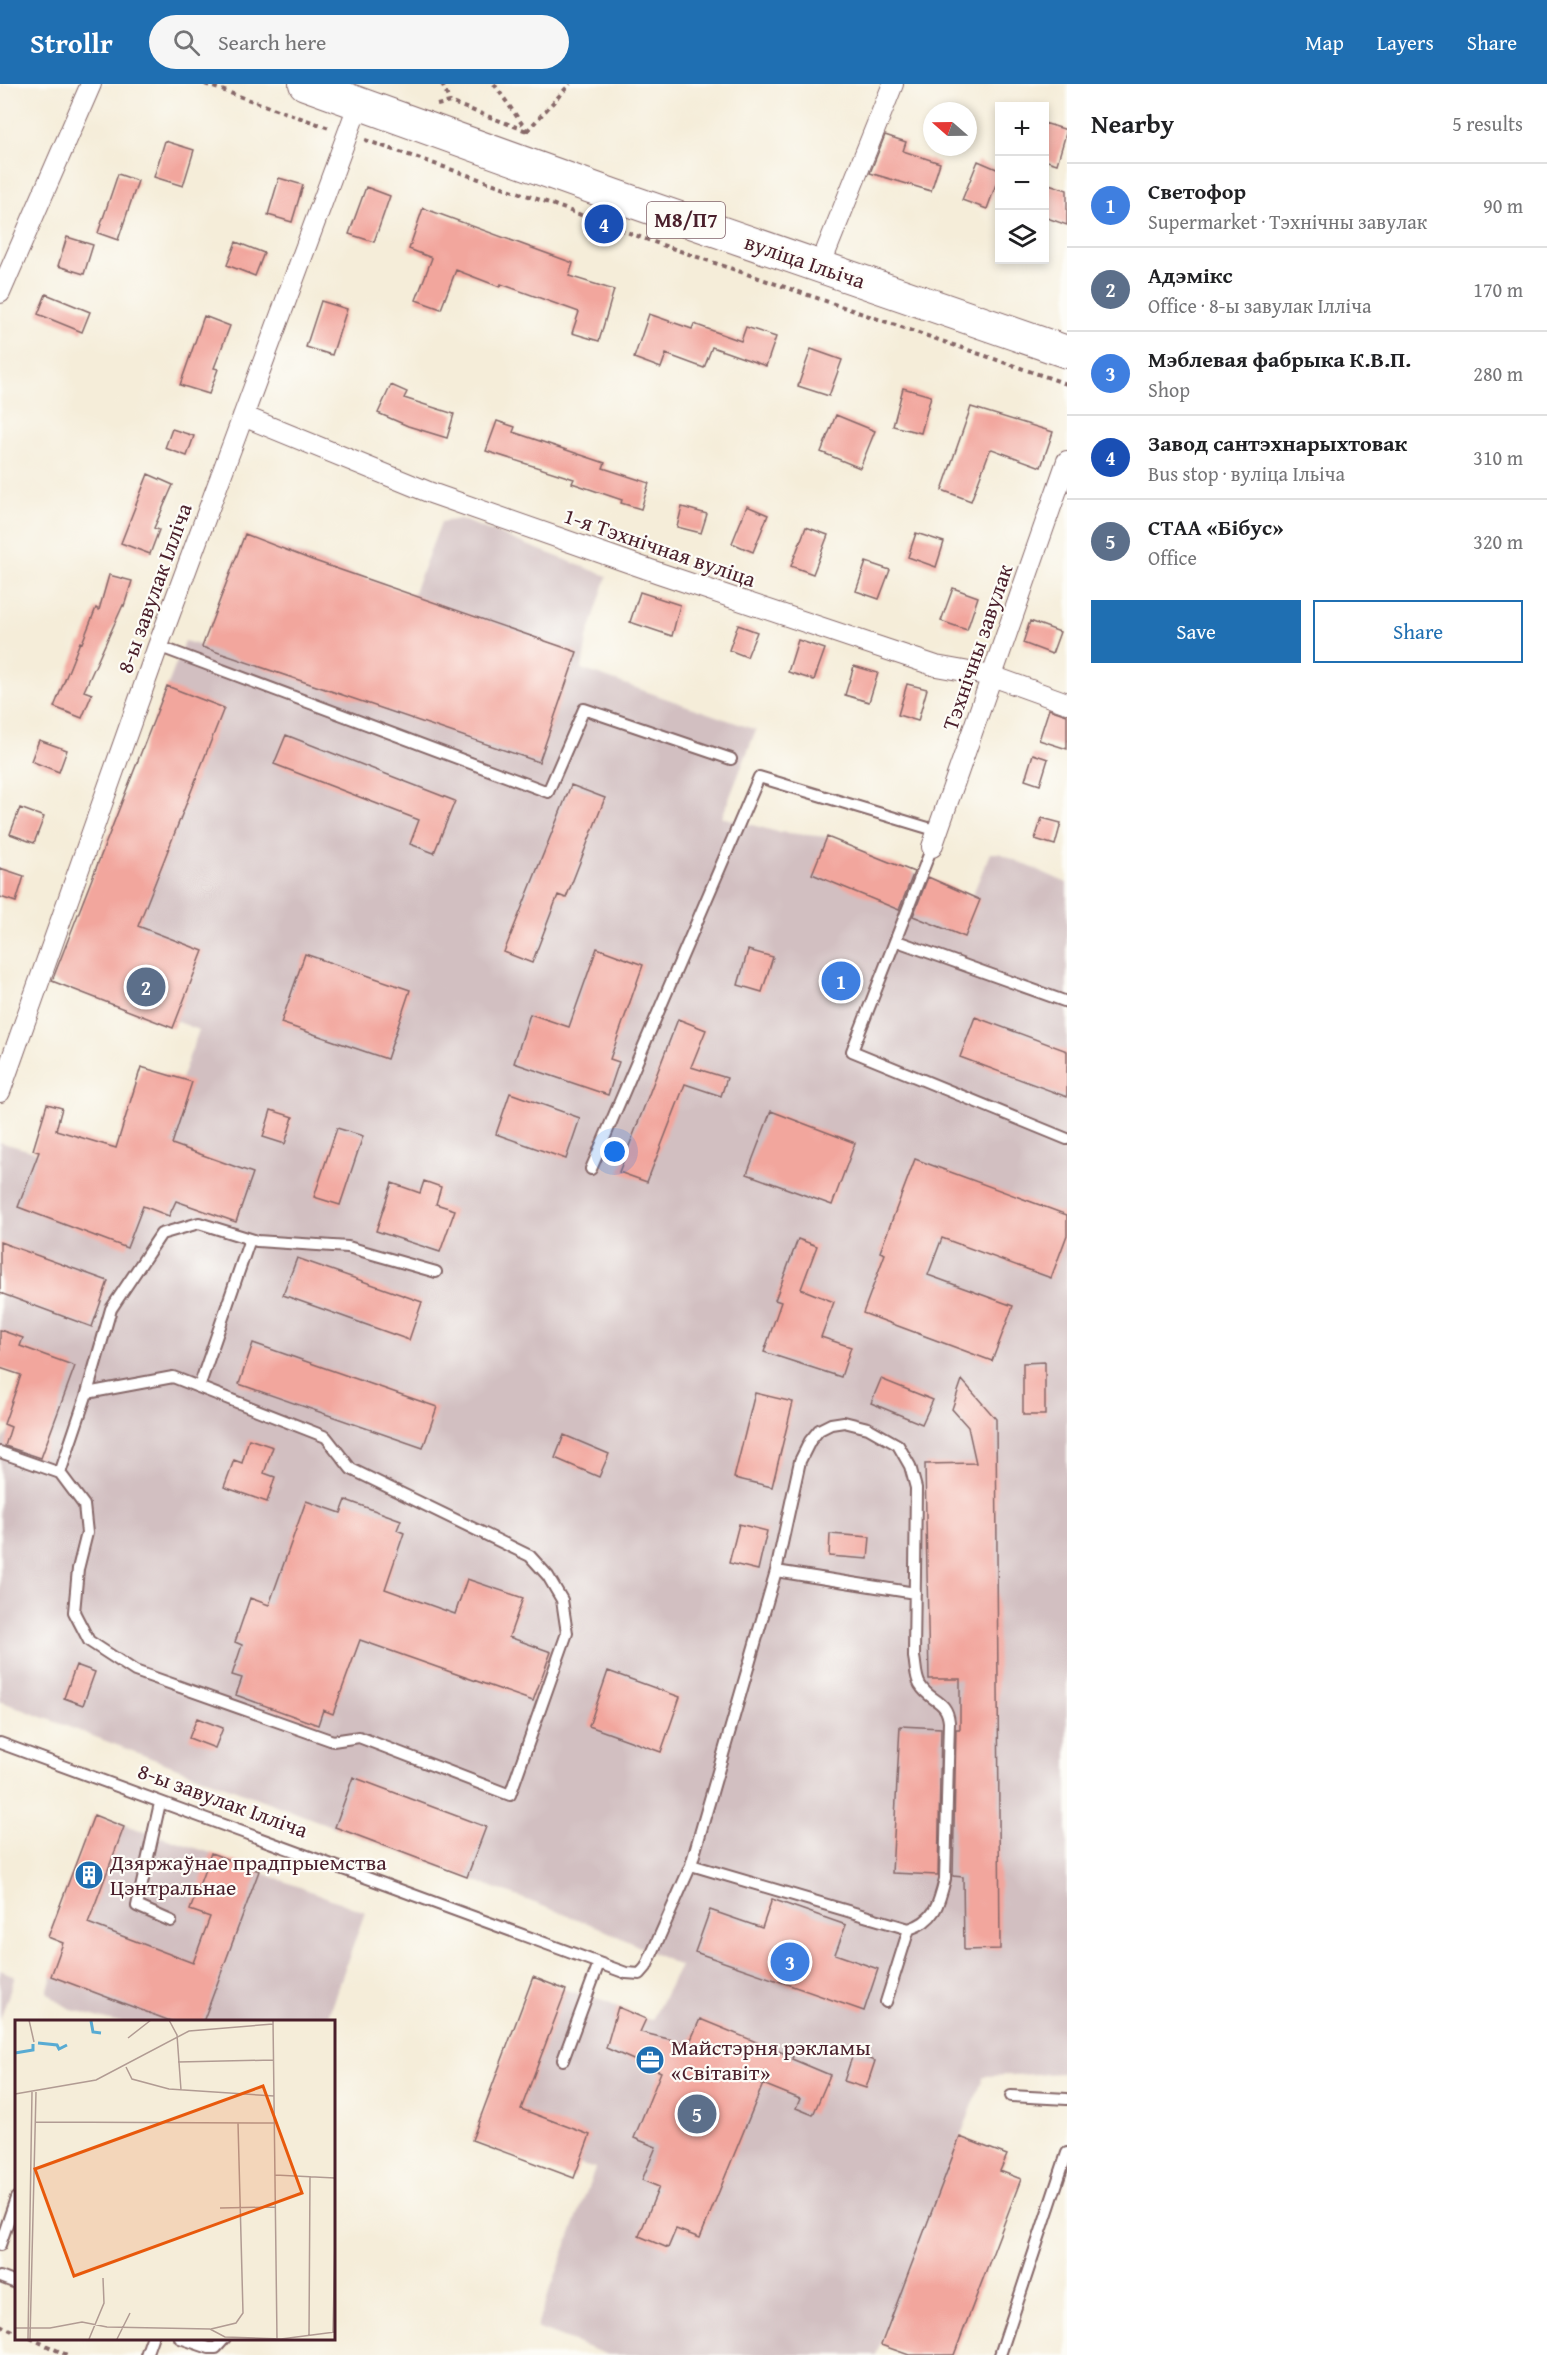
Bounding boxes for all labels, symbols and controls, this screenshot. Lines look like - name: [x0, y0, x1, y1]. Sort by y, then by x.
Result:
- search box: [149, 15, 569, 69]
- text: Strollr: [30, 22, 113, 63]
- icon: search: [170, 26, 203, 59]
- text: Search here: [218, 26, 326, 58]
- text: Map: [1305, 27, 1344, 58]
- text: Layers: [1377, 27, 1434, 58]
- text: Share: [1467, 27, 1517, 58]
- north arrow: [923, 102, 977, 156]
- map controls: [995, 102, 1049, 264]
- button: +: [995, 102, 1049, 156]
- text: Nearby: [1091, 104, 1174, 143]
- text: 5 results: [1452, 109, 1523, 138]
- button: −: [995, 156, 1049, 210]
- text: Светофор: [1148, 175, 1246, 207]
- text: 1: [1105, 191, 1116, 220]
- text: 90 m: [1483, 191, 1523, 220]
- pin: 4: [584, 202, 624, 246]
- road number: М8/П7: [647, 202, 725, 238]
- text: Supermarket · Тэхнічны завулак: [1148, 207, 1427, 236]
- button: layers: [995, 210, 1049, 264]
- street label: вуліца Ільіча: [740, 225, 870, 297]
- text: Адэмікс: [1148, 259, 1233, 291]
- text: 2: [1105, 275, 1116, 304]
- text: 170 m: [1473, 275, 1523, 304]
- text: Office · 8-ы завулак Ілліча: [1148, 291, 1371, 320]
- text: Мэблевая фабрыка К.В.П.: [1148, 343, 1411, 375]
- text: 3: [1105, 359, 1116, 388]
- text: 280 m: [1473, 359, 1523, 388]
- text: Shop: [1148, 375, 1190, 404]
- text: Завод сантэхнарыхтовак: [1148, 427, 1407, 459]
- text: 4: [1105, 443, 1116, 472]
- text: 310 m: [1473, 443, 1523, 472]
- text: Bus stop · вуліца Ільіча: [1148, 459, 1345, 488]
- street label: 8-ы завулак Ілліча: [108, 498, 200, 677]
- street label: 1-я Тэхнічная вуліца: [560, 499, 761, 595]
- text: СТАА «Бібус»: [1148, 511, 1284, 543]
- text: 5: [1105, 527, 1116, 556]
- text: 320 m: [1473, 527, 1523, 556]
- text: Office: [1148, 543, 1197, 572]
- street label: Тэхнічны завулак: [934, 559, 1021, 734]
- button: Save: [1091, 600, 1301, 663]
- button: Share: [1313, 600, 1523, 663]
- pin: 1: [822, 958, 860, 1004]
- pin: 2: [126, 964, 166, 1010]
- your location: [600, 1137, 629, 1166]
- street label: 8-ы завулак Ілліча: [134, 1754, 313, 1846]
- place label: Дзяржаўнае прадпрыемства Цэнтральнае: [109, 1846, 387, 1903]
- building icon: Дзяржаўнае прадпрыемства Цэнтральнае: [73, 1859, 105, 1891]
- pin: 3: [770, 1940, 810, 1984]
- inset map: [15, 2020, 334, 2340]
- place label: Майстэрня рэкламы «Світавіт»: [671, 2031, 871, 2088]
- office icon: Майстэрня рэкламы «Світавіт»: [634, 2044, 666, 2076]
- pin: 5: [678, 2092, 716, 2136]

